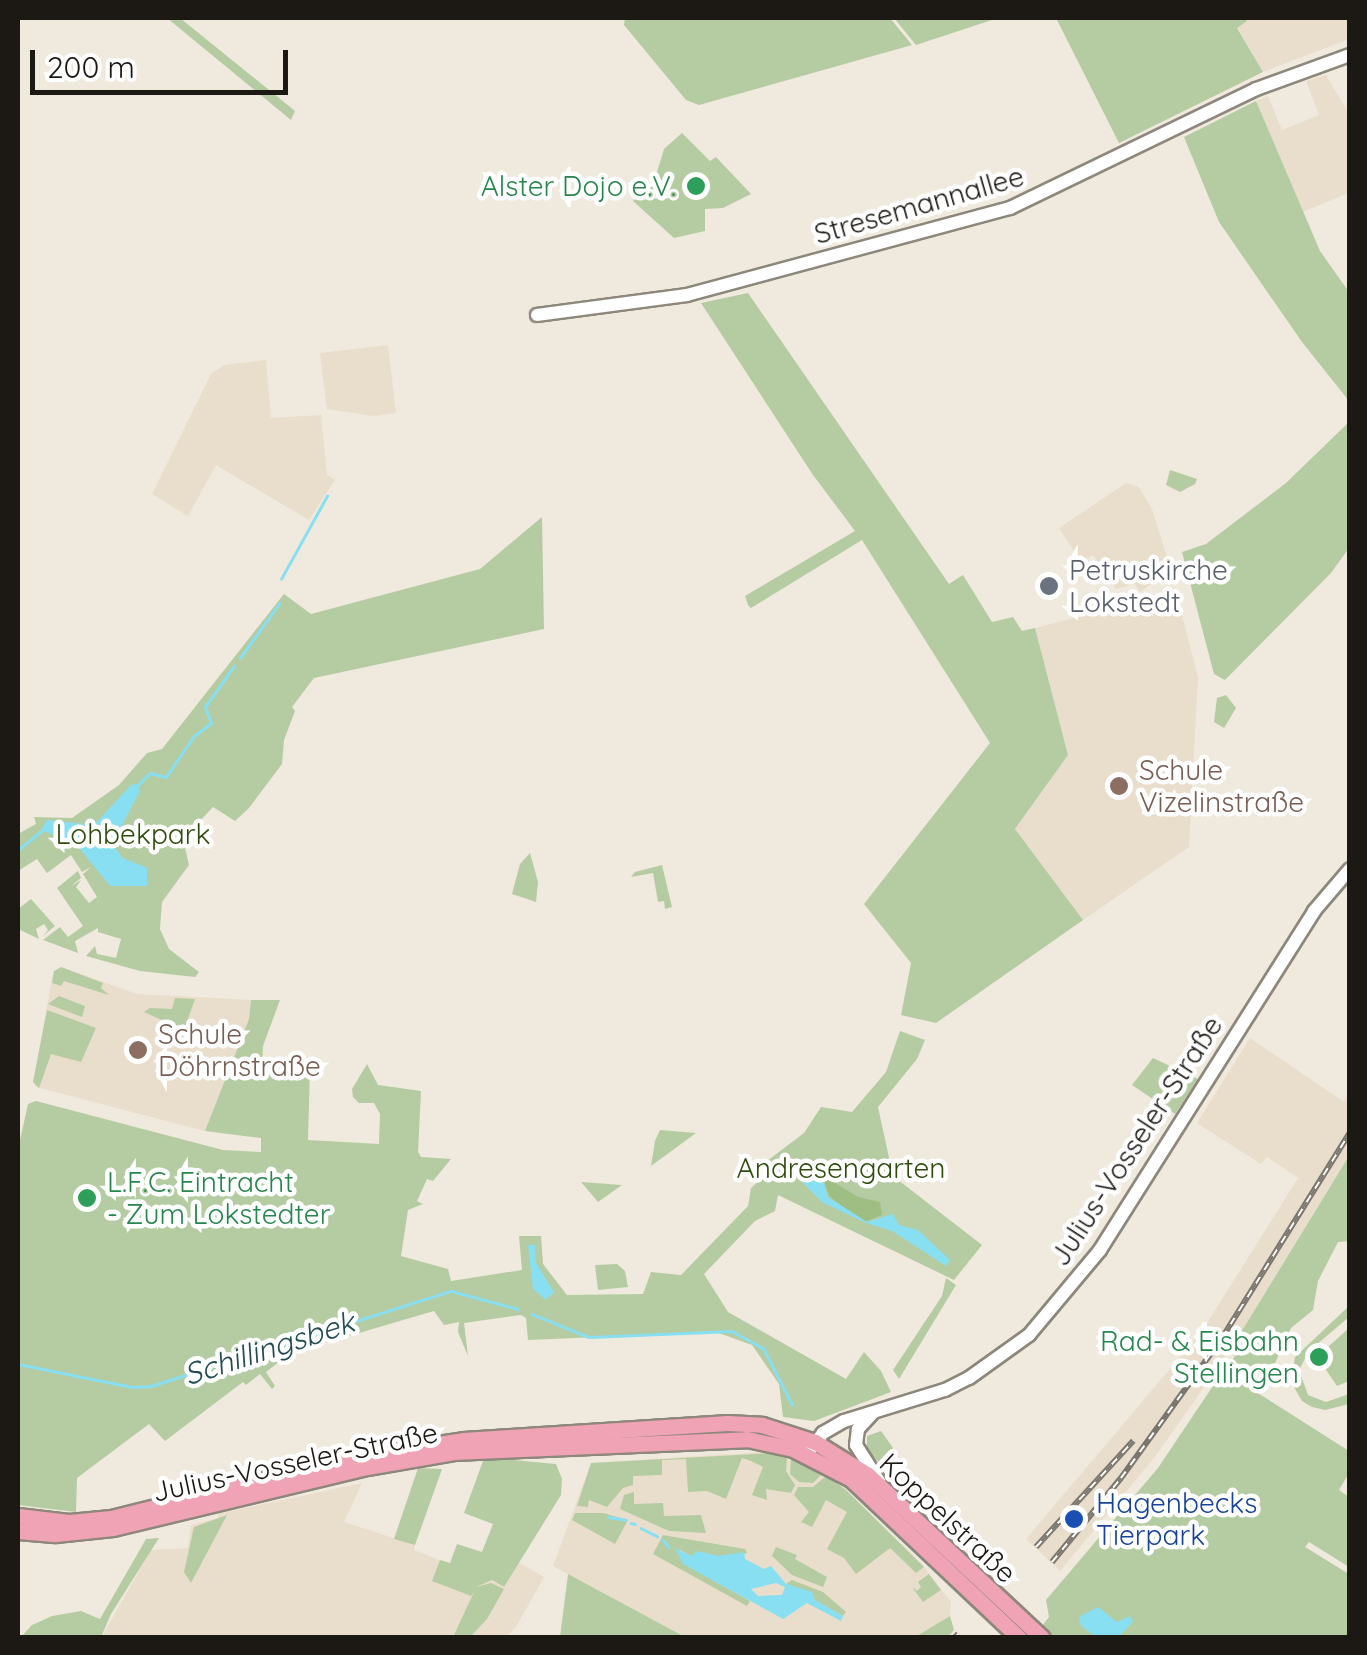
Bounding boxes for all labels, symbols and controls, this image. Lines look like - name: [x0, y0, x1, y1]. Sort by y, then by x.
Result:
- scale bar: [35, 30, 292, 92]
- text: 200 m: [47, 48, 135, 86]
- street label: Stresemannallee: [810, 159, 1028, 251]
- place label: Alster Dojo e.V.: [481, 169, 676, 203]
- marker: Alster Dojo e.V.: [685, 175, 707, 197]
- place label: Petruskirche Lokstedt: [1069, 553, 1228, 619]
- marker: Petruskirche Lokstedt: [1038, 575, 1060, 597]
- place label: Schule Vizelinstraße: [1139, 753, 1304, 819]
- marker: Schule Vizelinstraße: [1108, 775, 1130, 797]
- park label: Lohbekpark: [55, 817, 211, 851]
- street label: Julius-Vosseler-Straße: [1043, 1010, 1229, 1272]
- place label: Schule Döhrnstraße: [158, 1017, 321, 1083]
- marker: Schule Döhrnstraße: [127, 1039, 149, 1061]
- park label: Andresengarten: [737, 1151, 945, 1185]
- place label: L.F.C. Eintracht - Zum Lokstedter: [107, 1165, 330, 1231]
- marker: L.F.C. Eintracht - Zum Lokstedter: [76, 1187, 98, 1209]
- water label: Schillingsbek: [179, 1304, 359, 1392]
- place label: Rad- & Eisbahn Stellingen: [1100, 1324, 1299, 1390]
- marker: Rad- & Eisbahn Stellingen: [1308, 1346, 1330, 1368]
- street label: Julius-Vosseler-Straße: [149, 1415, 441, 1509]
- street label: Koppelstraße: [873, 1446, 1023, 1590]
- place label: Hagenbecks Tierpark: [1096, 1486, 1257, 1552]
- marker: Hagenbecks Tierpark: [1061, 1506, 1087, 1532]

